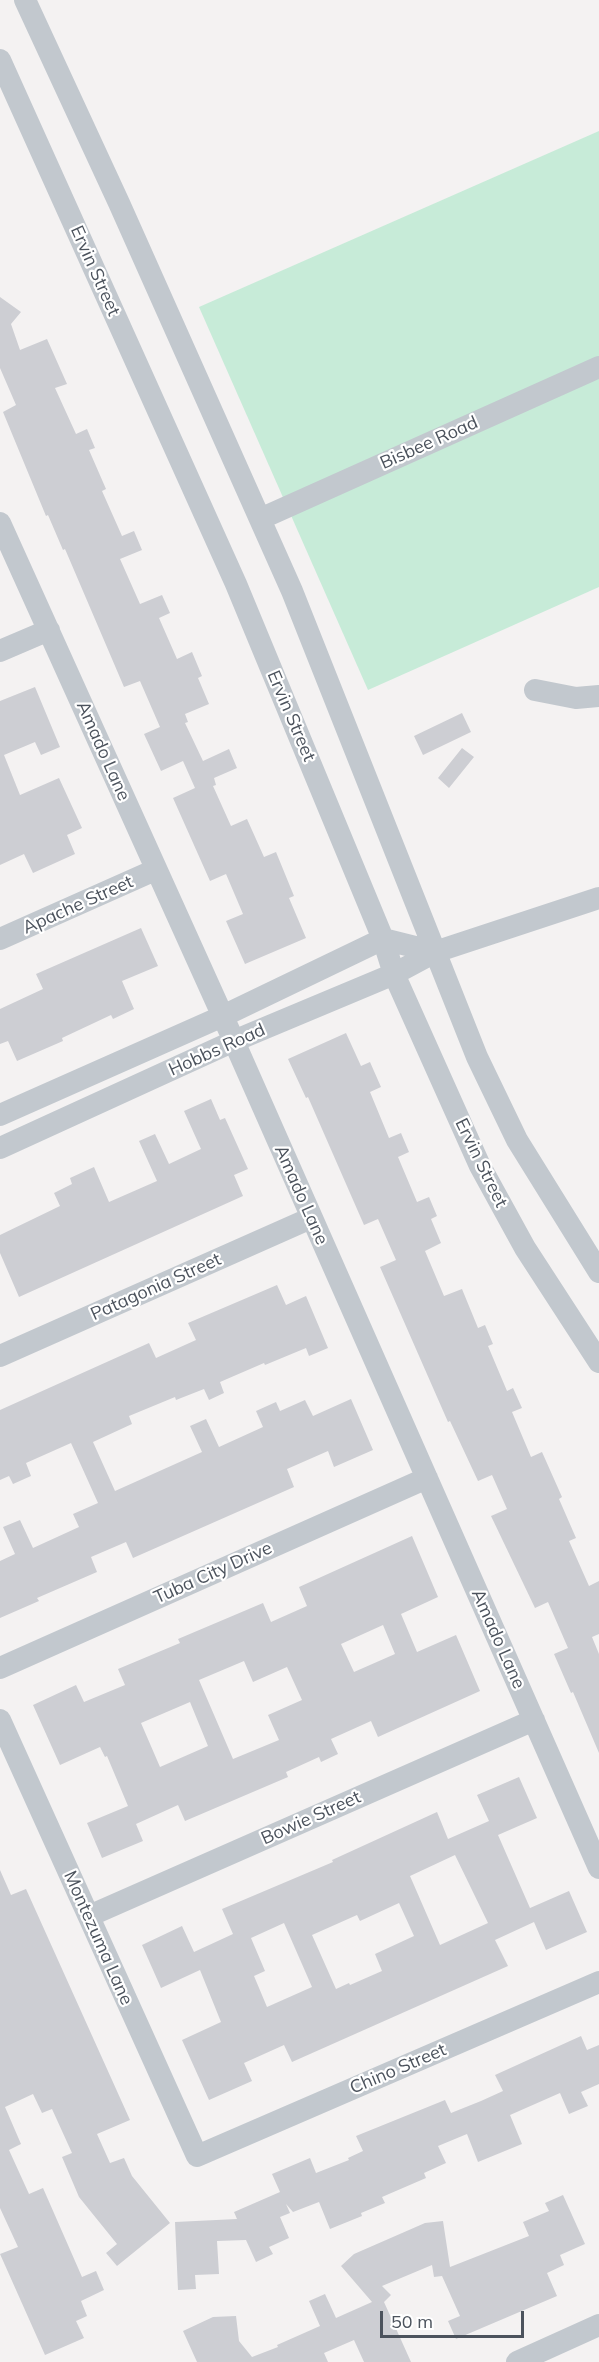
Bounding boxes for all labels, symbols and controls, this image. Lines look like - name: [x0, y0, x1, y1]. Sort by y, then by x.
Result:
- street label: Ervin Street: [66, 223, 124, 319]
- street label: Bisbee Road: [377, 412, 481, 474]
- street label: Ervin Street: [262, 667, 320, 765]
- street label: Amado Lane: [71, 698, 135, 804]
- street label: Apache Street: [19, 871, 137, 939]
- street label: Hobbs Road: [165, 1019, 269, 1081]
- street label: Ervin Street: [450, 1115, 512, 1211]
- street label: Amado Lane: [269, 1142, 333, 1248]
- street label: Patagonia Street: [87, 1249, 225, 1325]
- street label: Tuba City Drive: [151, 1537, 275, 1609]
- street label: Amado Lane: [466, 1586, 530, 1692]
- street label: Bowie Street: [258, 1786, 364, 1850]
- street label: Montezuma Lane: [59, 1868, 137, 2008]
- street label: Chino Street: [347, 2039, 449, 2099]
- scale bar: [383, 2299, 527, 2337]
- text: 50 m: [391, 2310, 433, 2333]

